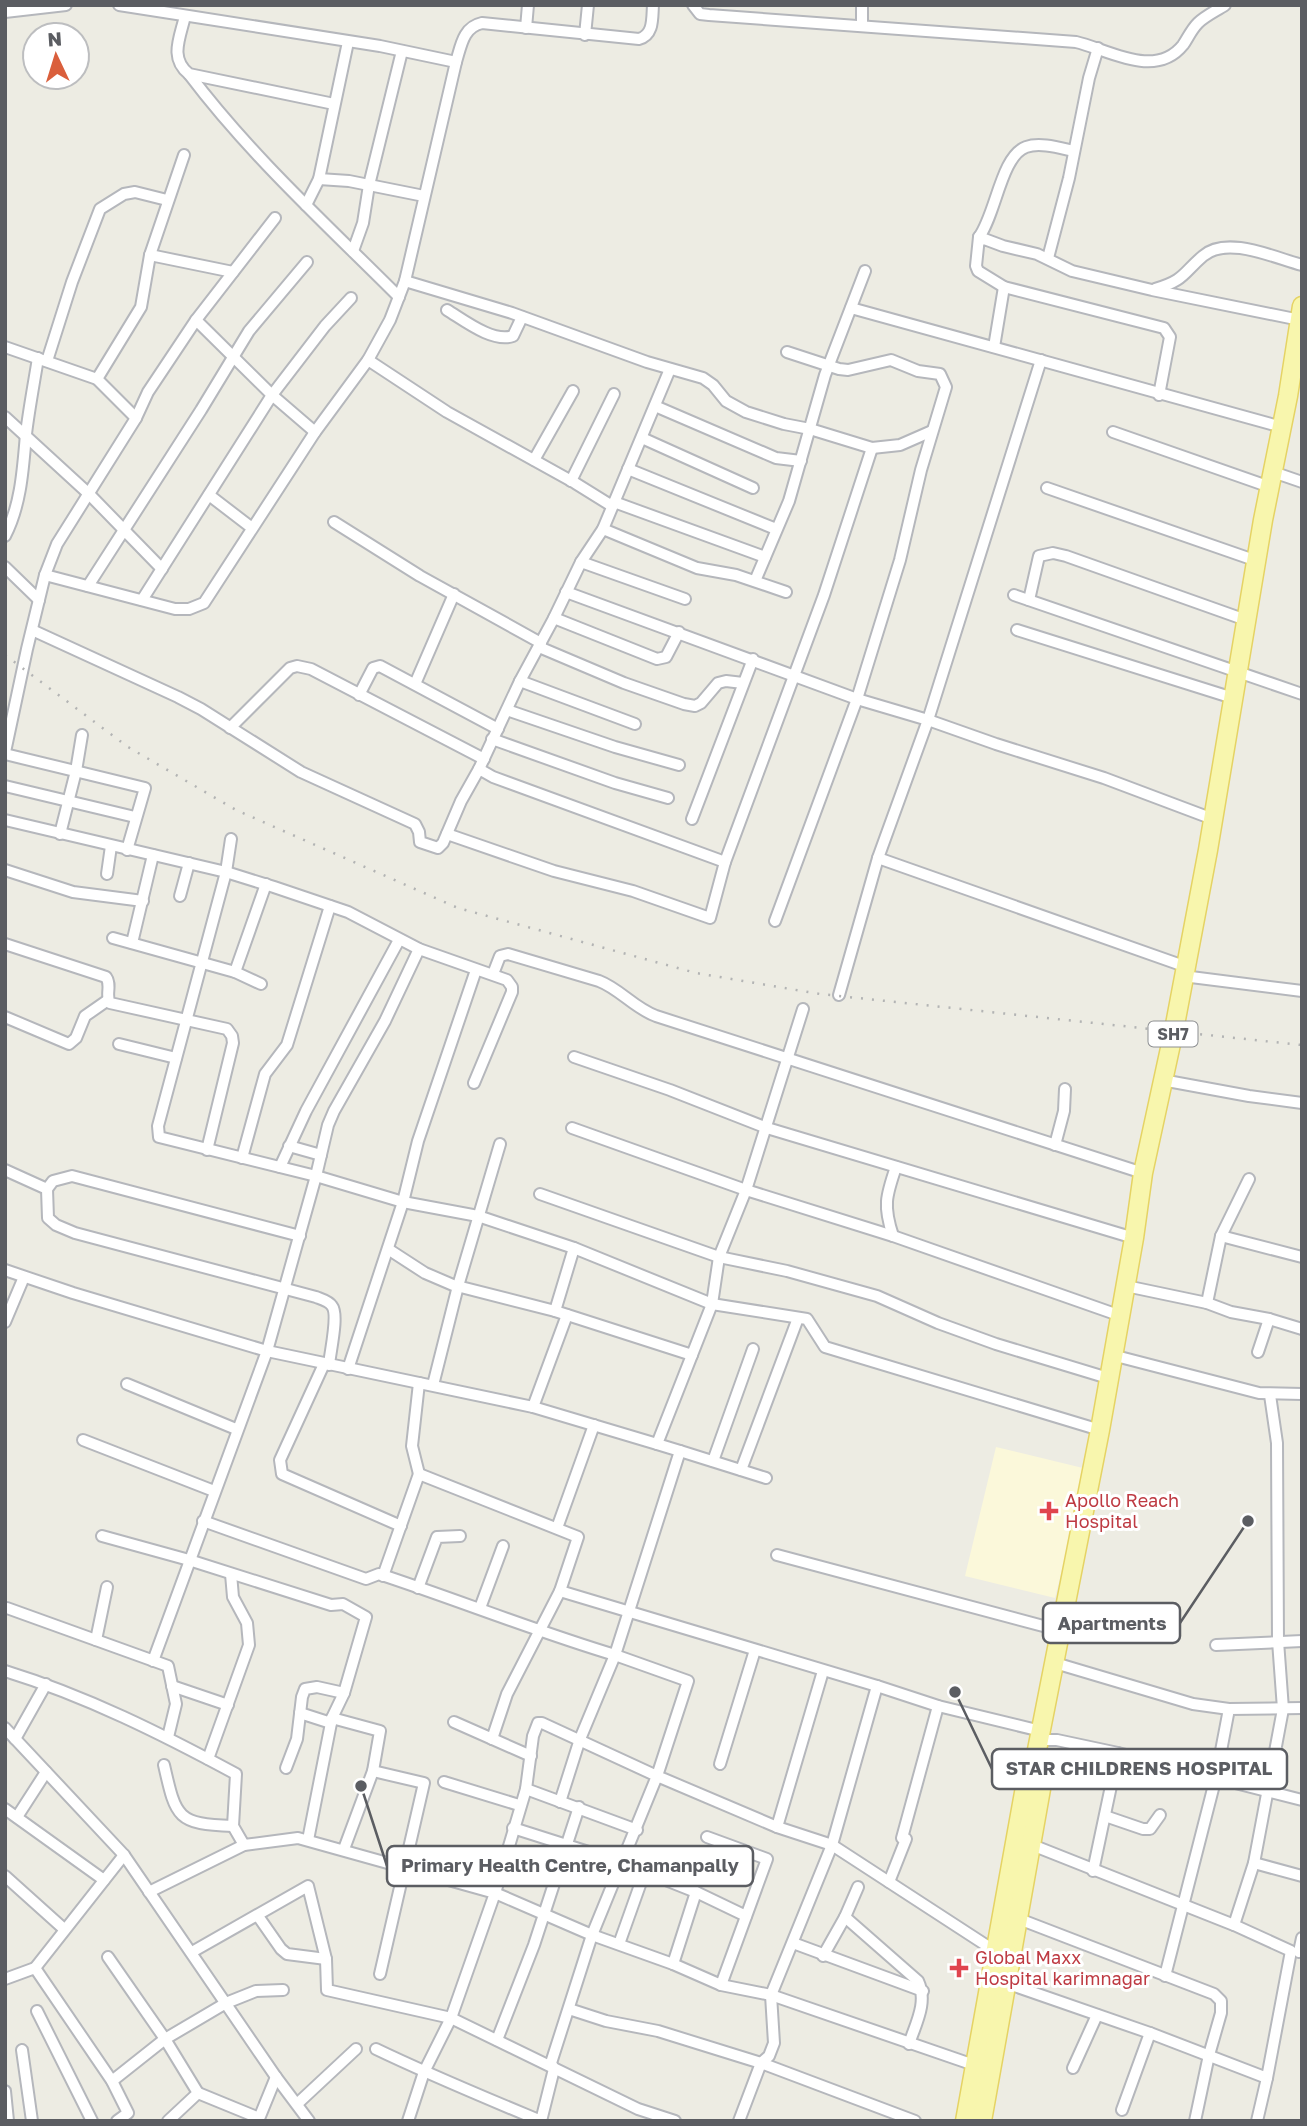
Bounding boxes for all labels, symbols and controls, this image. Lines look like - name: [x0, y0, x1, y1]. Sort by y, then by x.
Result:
- north arrow: [21, 21, 91, 91]
- text: N: [47, 27, 63, 51]
- road number: SH7: [1148, 1022, 1198, 1046]
- place label: Apollo Reach Hospital: [1065, 1489, 1179, 1532]
- marker: Apollo Reach Hospital: [1039, 1501, 1059, 1521]
- callout: Apartments: [1043, 1603, 1180, 1643]
- text: Apartments: [1057, 1611, 1167, 1634]
- callout: STAR CHILDRENS HOSPITAL: [992, 1749, 1287, 1789]
- text: STAR CHILDRENS HOSPITAL: [1006, 1756, 1273, 1779]
- callout: Primary Health Centre, Chamanpally: [387, 1846, 753, 1886]
- text: Primary Health Centre, Chamanpally: [401, 1853, 739, 1876]
- place label: Global Maxx Hospital karimnagar: [975, 1946, 1150, 1989]
- marker: Global Maxx Hospital karimnagar: [949, 1958, 969, 1978]

